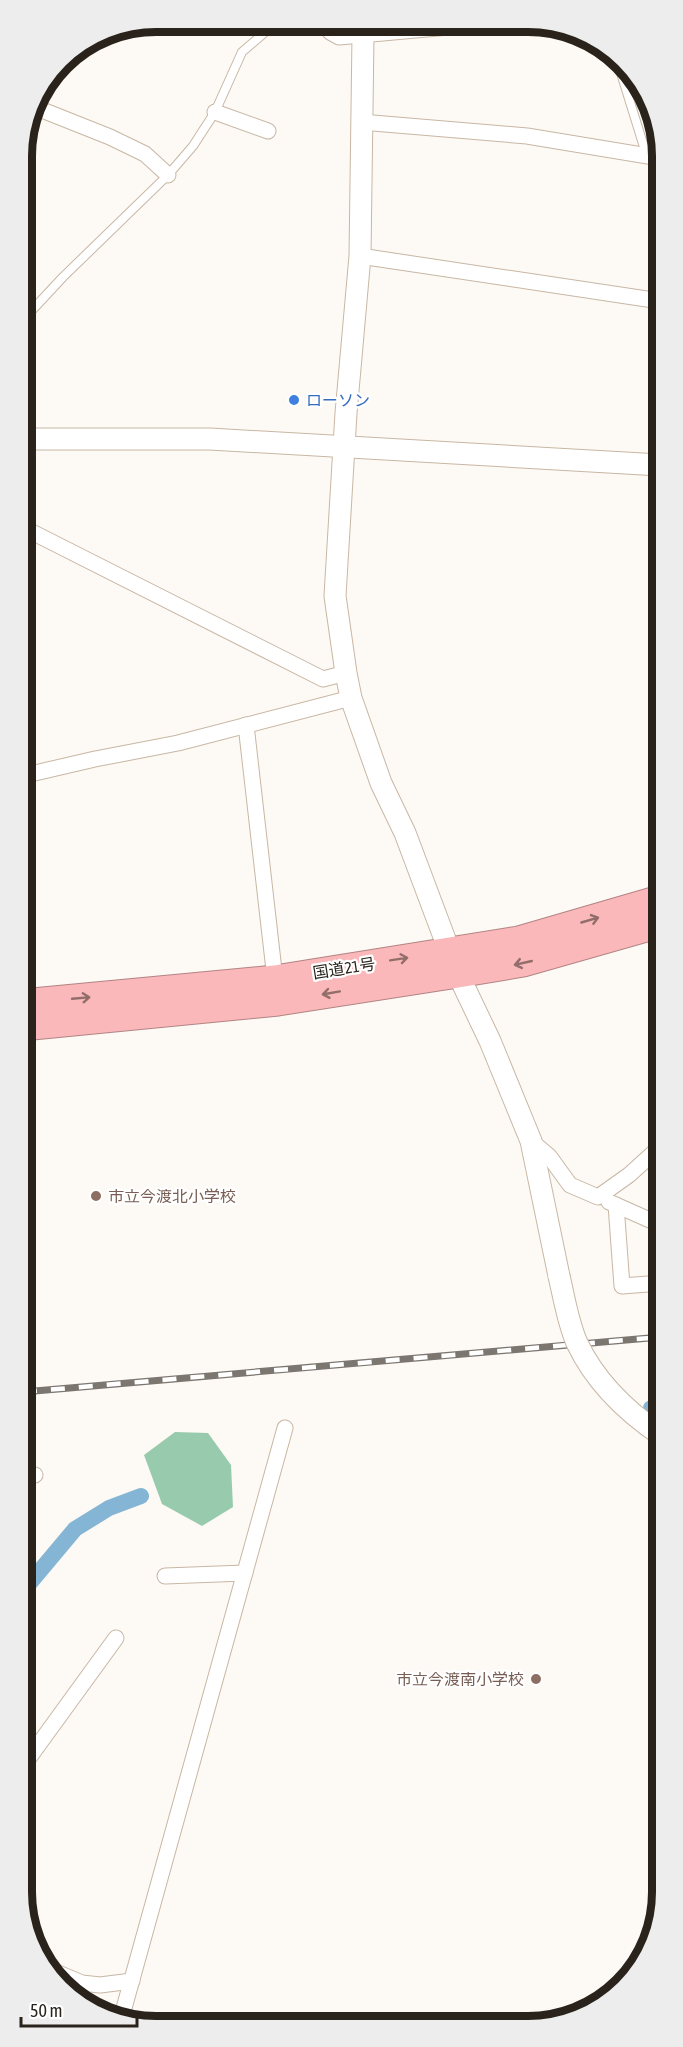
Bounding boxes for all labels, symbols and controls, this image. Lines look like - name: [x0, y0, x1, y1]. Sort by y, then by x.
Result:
- place label: ローソン: [306, 391, 370, 409]
- marker: ローソン: [287, 393, 301, 407]
- one-way arrow: [580, 914, 599, 925]
- one-way arrow: [389, 953, 408, 964]
- street label: 国道21号: [311, 954, 377, 982]
- one-way arrow: [514, 957, 533, 969]
- one-way arrow: [322, 988, 341, 999]
- one-way arrow: [70, 992, 90, 1003]
- place label: 市立今渡北小学校: [108, 1187, 236, 1205]
- marker: 市立今渡北小学校: [89, 1189, 103, 1203]
- place label: 市立今渡南小学校: [396, 1670, 524, 1688]
- marker: 市立今渡南小学校: [529, 1672, 543, 1686]
- scale bar: [21, 1990, 136, 2028]
- text: 50 m: [30, 2000, 62, 2021]

